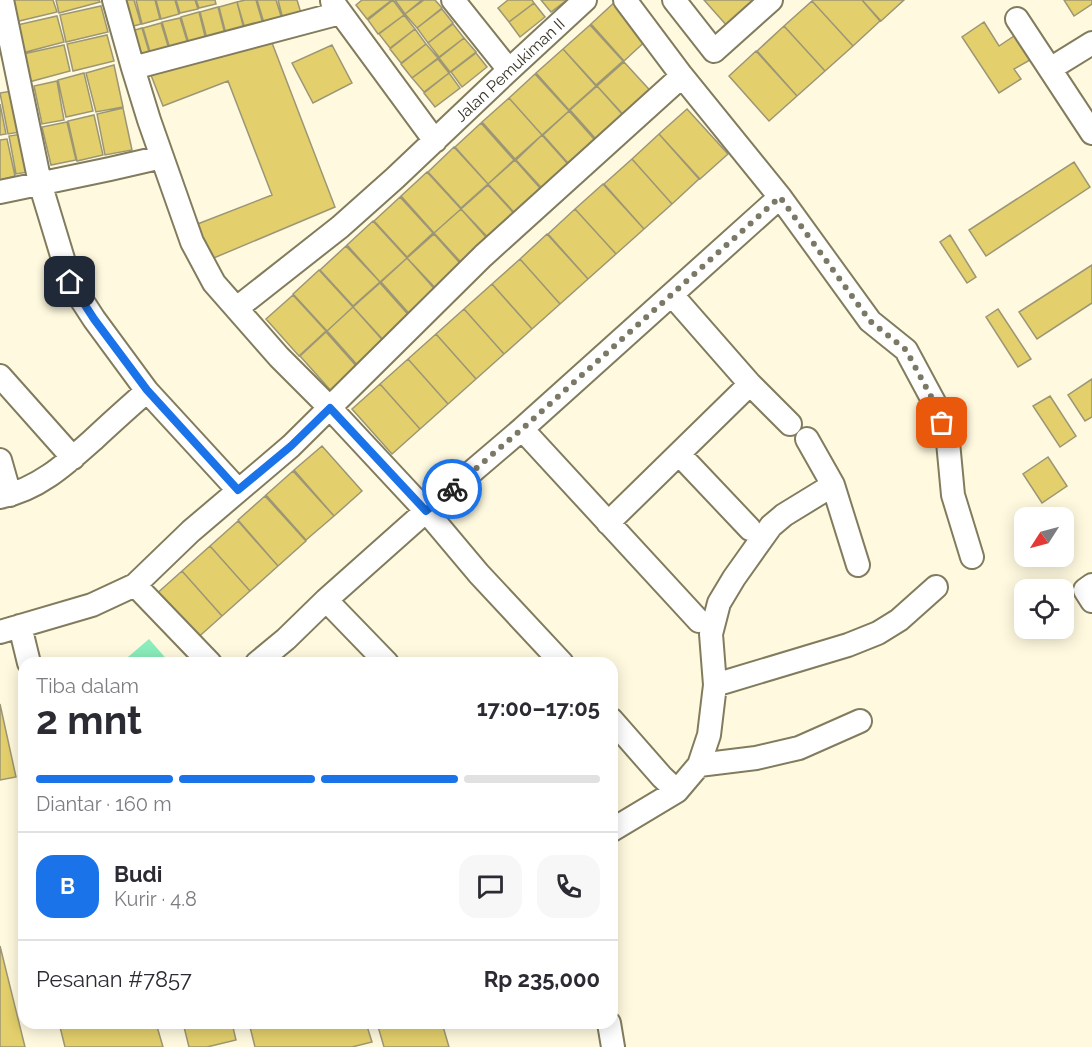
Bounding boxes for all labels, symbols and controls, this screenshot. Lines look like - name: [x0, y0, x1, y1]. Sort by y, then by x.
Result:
- street label: Jalan Pemukiman II: [451, 14, 569, 126]
- pin: [44, 256, 95, 307]
- icon: home: [53, 265, 86, 298]
- pin: [916, 397, 967, 448]
- icon: bag: [925, 406, 958, 439]
- courier: [422, 459, 482, 519]
- icon: bike: [436, 473, 469, 506]
- north arrow: [1014, 507, 1074, 567]
- map controls: [1014, 507, 1074, 639]
- button: locate: [1014, 579, 1074, 639]
- text: Tiba dalam: [36, 674, 139, 698]
- text: 17:00–17:05: [477, 695, 600, 721]
- text: 2 mnt: [36, 697, 142, 743]
- text: Diantar · 160 m: [36, 792, 172, 816]
- button: chat: [459, 855, 522, 918]
- button: phone: [537, 855, 600, 918]
- text: Budi: [114, 861, 162, 887]
- text: B: [60, 873, 75, 899]
- text: Kurir · 4.8: [114, 887, 197, 911]
- text: Pesanan #7857: [36, 966, 192, 992]
- text: Rp 235,000: [484, 966, 600, 992]

